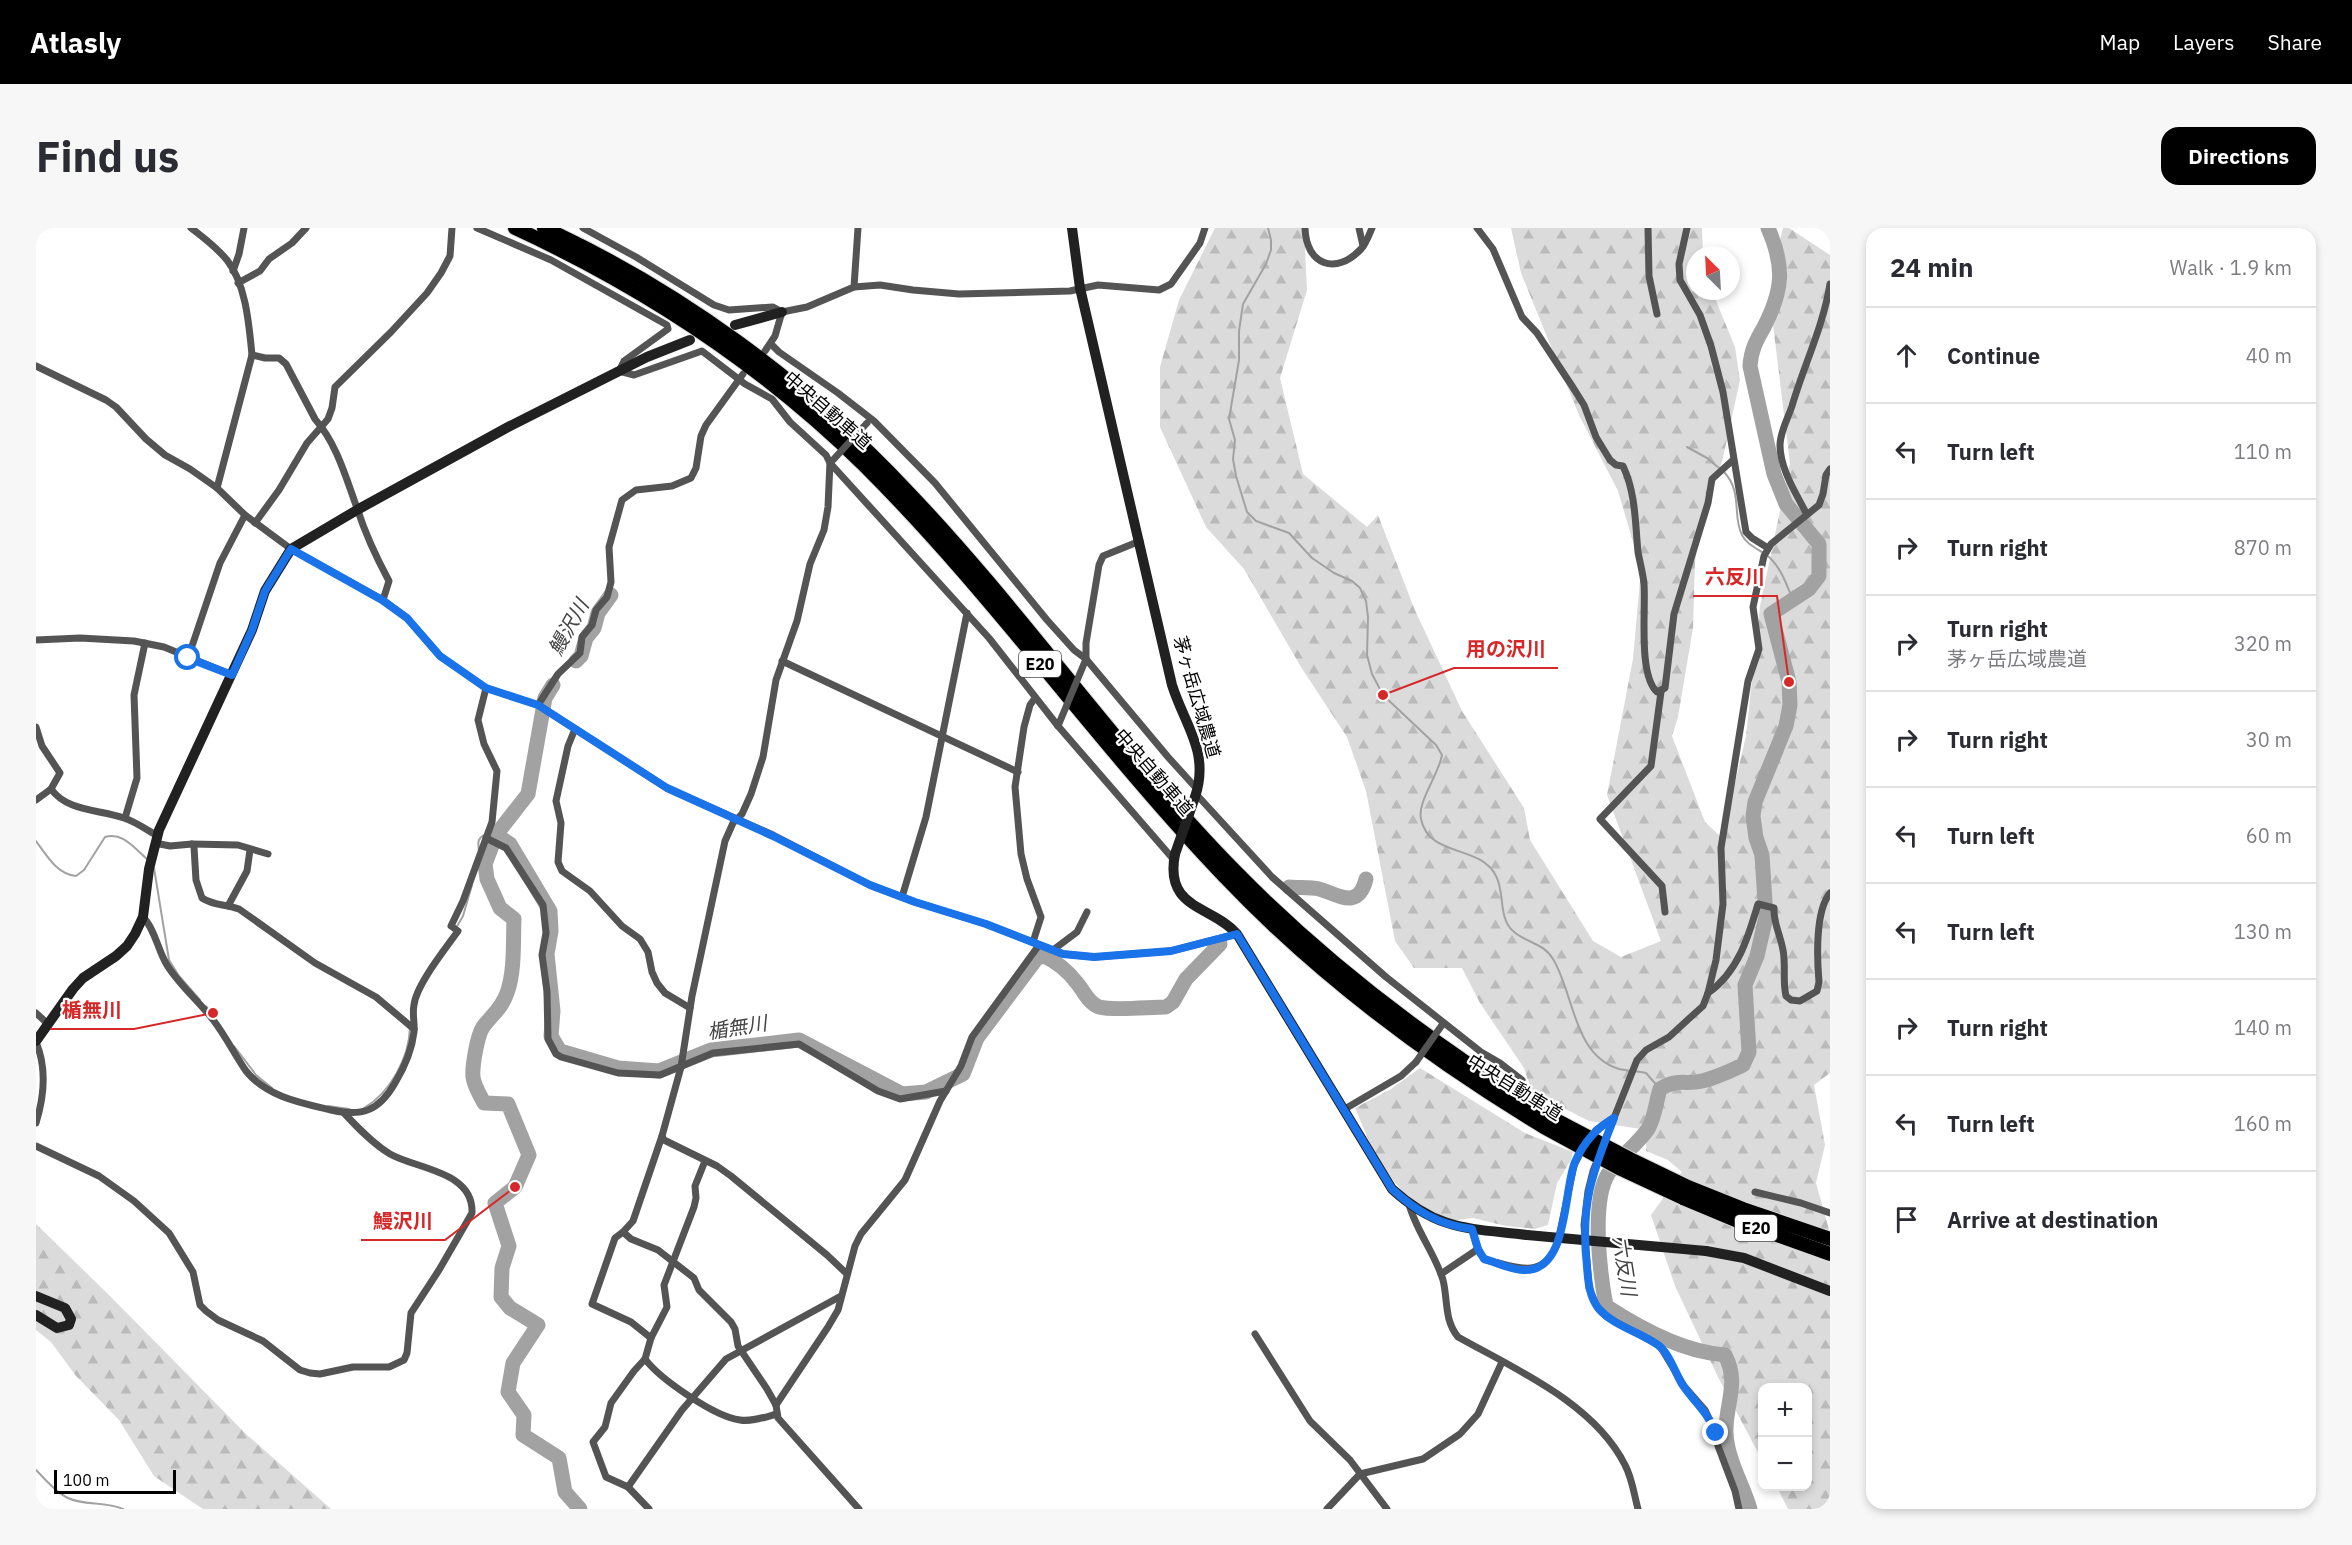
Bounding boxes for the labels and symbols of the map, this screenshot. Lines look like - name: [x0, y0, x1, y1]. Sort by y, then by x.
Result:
- north arrow: [1686, 246, 1740, 300]
- street label: 中央自動車道: [780, 366, 876, 454]
- callout: 六反川: [1693, 558, 1777, 596]
- text: 六反川: [1705, 563, 1765, 590]
- water label: 鰻沢川: [542, 592, 595, 660]
- callout: 用の沢川: [1454, 630, 1558, 668]
- street label: 茅ヶ岳広域農道: [1169, 633, 1225, 761]
- text: 用の沢川: [1466, 635, 1546, 662]
- route start: [174, 644, 200, 670]
- road number: E20: [1019, 651, 1061, 677]
- street label: 中央自動車道: [1110, 724, 1198, 820]
- callout: 楯無川: [50, 991, 134, 1029]
- text: 楯無川: [62, 996, 122, 1023]
- water label: 楯無川: [705, 1009, 771, 1045]
- street label: 中央自動車道: [1463, 1049, 1567, 1125]
- callout: 鰻沢川: [361, 1202, 445, 1240]
- text: 鰻沢川: [373, 1207, 433, 1234]
- road number: E20: [1735, 1215, 1777, 1241]
- water label: 六反川: [1607, 1234, 1643, 1300]
- route end: [1702, 1419, 1728, 1445]
- scale bar: [54, 1467, 176, 1494]

